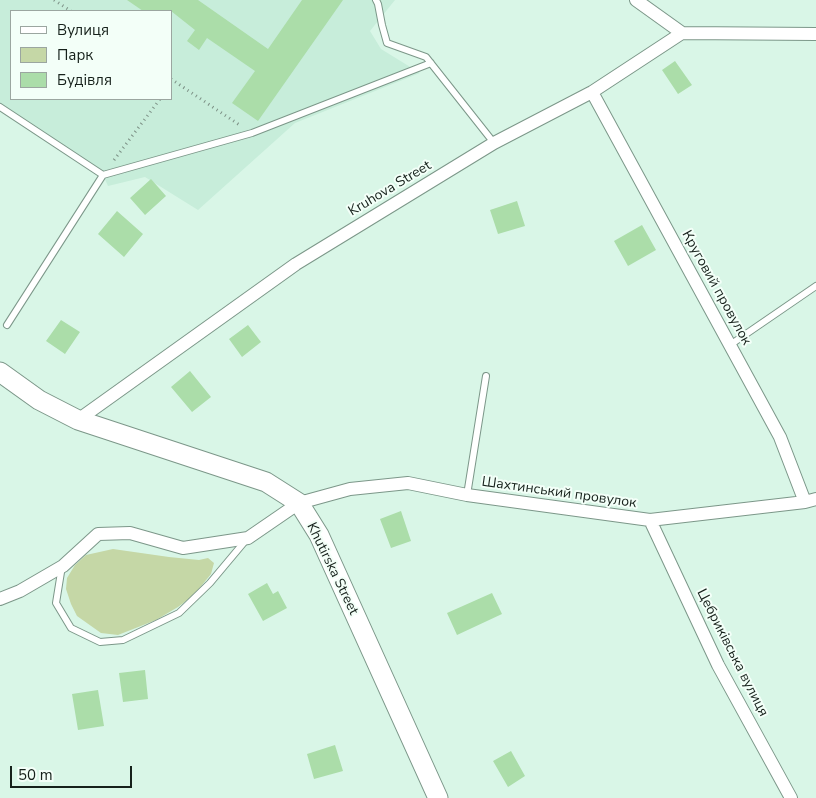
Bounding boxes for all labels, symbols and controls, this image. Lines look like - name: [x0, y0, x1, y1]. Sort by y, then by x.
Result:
- legend: [10, 10, 172, 100]
- text: Вулиця: [57, 20, 109, 40]
- text: Парк: [57, 45, 93, 65]
- text: Будівля: [57, 70, 112, 90]
- street label: Kruhova Street: [346, 158, 434, 220]
- street label: Круговий провулок: [678, 228, 754, 348]
- street label: Шахтинський провулок: [481, 474, 637, 512]
- street label: Khutirska Street: [302, 520, 362, 618]
- street label: Цебриківська вулиця: [693, 586, 771, 720]
- scale bar: [12, 756, 135, 788]
- text: 50 m: [18, 765, 53, 785]

